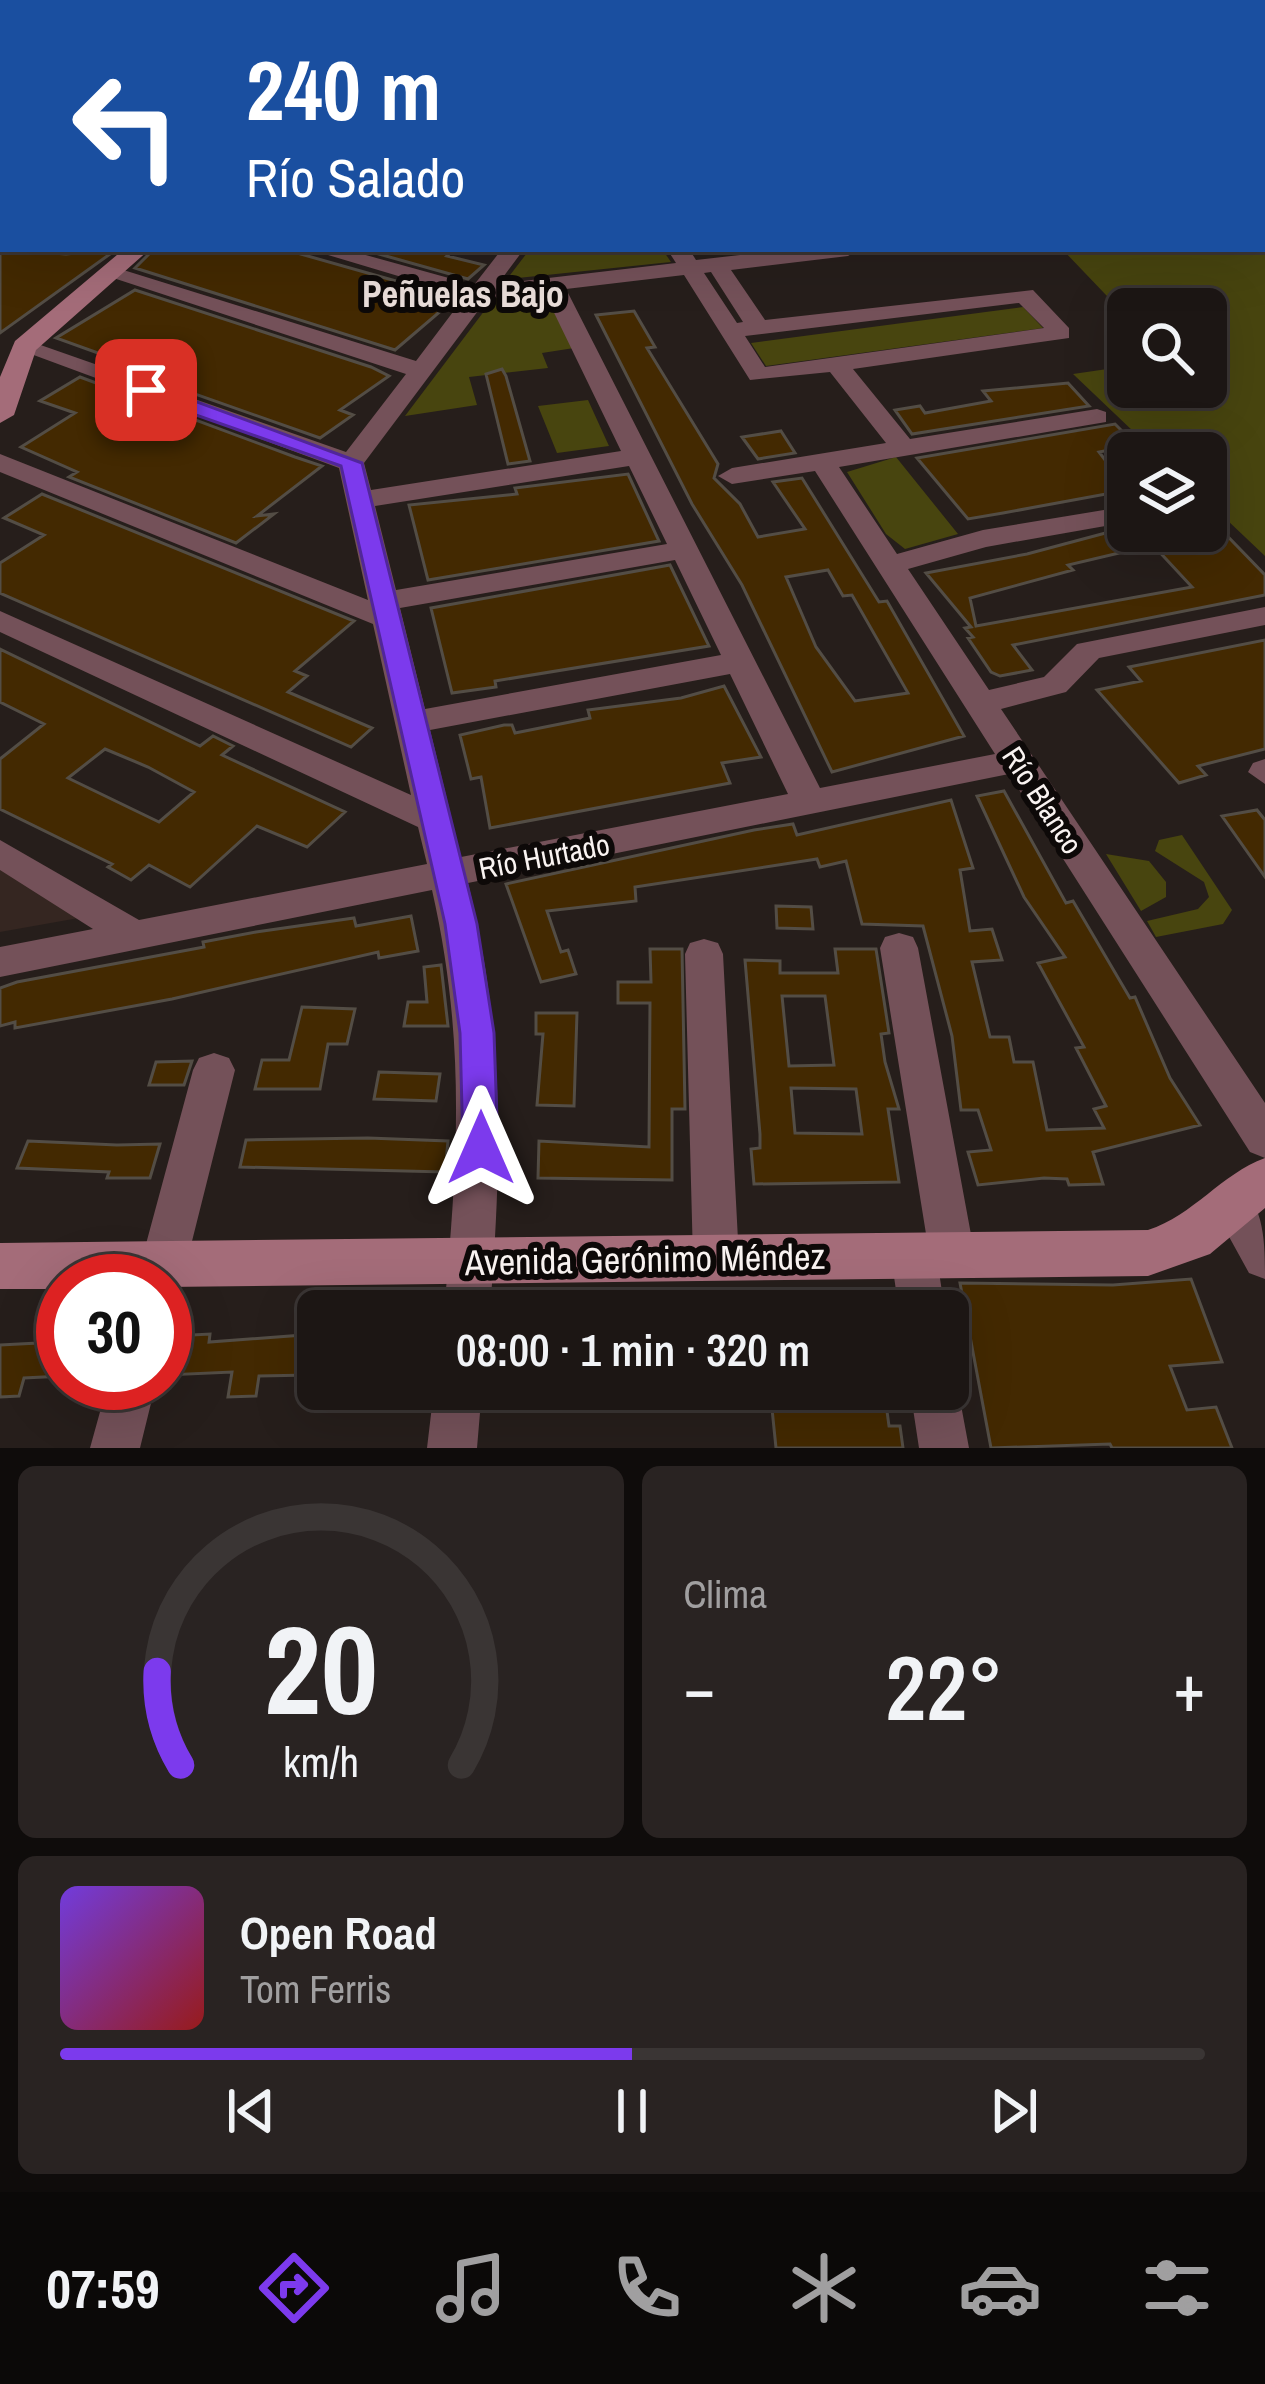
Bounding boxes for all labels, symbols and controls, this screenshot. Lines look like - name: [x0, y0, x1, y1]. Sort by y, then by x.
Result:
- text: 240 m: [246, 33, 441, 146]
- icon: left: [48, 48, 204, 204]
- text: Río Salado: [246, 141, 465, 214]
- district label: Peñuelas Bajo: [362, 270, 564, 318]
- map controls: [1107, 288, 1227, 552]
- button: search: [1107, 288, 1227, 408]
- pin: [95, 339, 197, 441]
- icon: arrive: [113, 357, 179, 423]
- button: layers: [1107, 432, 1227, 552]
- street label: Río Blanco: [993, 739, 1093, 861]
- street label: Río Hurtado: [475, 824, 613, 888]
- position arrow: [418, 1085, 544, 1211]
- street label: Avenida Gerónimo Méndez: [463, 1232, 826, 1286]
- speed limit sign: 30: [36, 1254, 192, 1410]
- text: 08:00 · 1 min · 320 m: [456, 1319, 810, 1380]
- text: Clima: [684, 1568, 767, 1620]
- text: 20: [264, 1585, 378, 1753]
- text: 22°: [885, 1627, 1003, 1748]
- text: −: [684, 1643, 715, 1732]
- text: +: [1173, 1643, 1205, 1732]
- text: km/h: [283, 1733, 359, 1790]
- text: Open Road: [240, 1902, 437, 1963]
- text: Tom Ferris: [240, 1963, 391, 2015]
- icon: previous: [218, 2078, 284, 2144]
- icon: pause: [599, 2078, 665, 2144]
- icon: next: [981, 2078, 1047, 2144]
- icon: directions: [252, 2246, 336, 2330]
- icon: music: [429, 2246, 513, 2330]
- icon: phone: [605, 2246, 689, 2330]
- icon: climate: [782, 2246, 866, 2330]
- icon: car: [958, 2246, 1042, 2330]
- icon: filters: [1135, 2246, 1219, 2330]
- text: 07:59: [46, 2252, 160, 2325]

